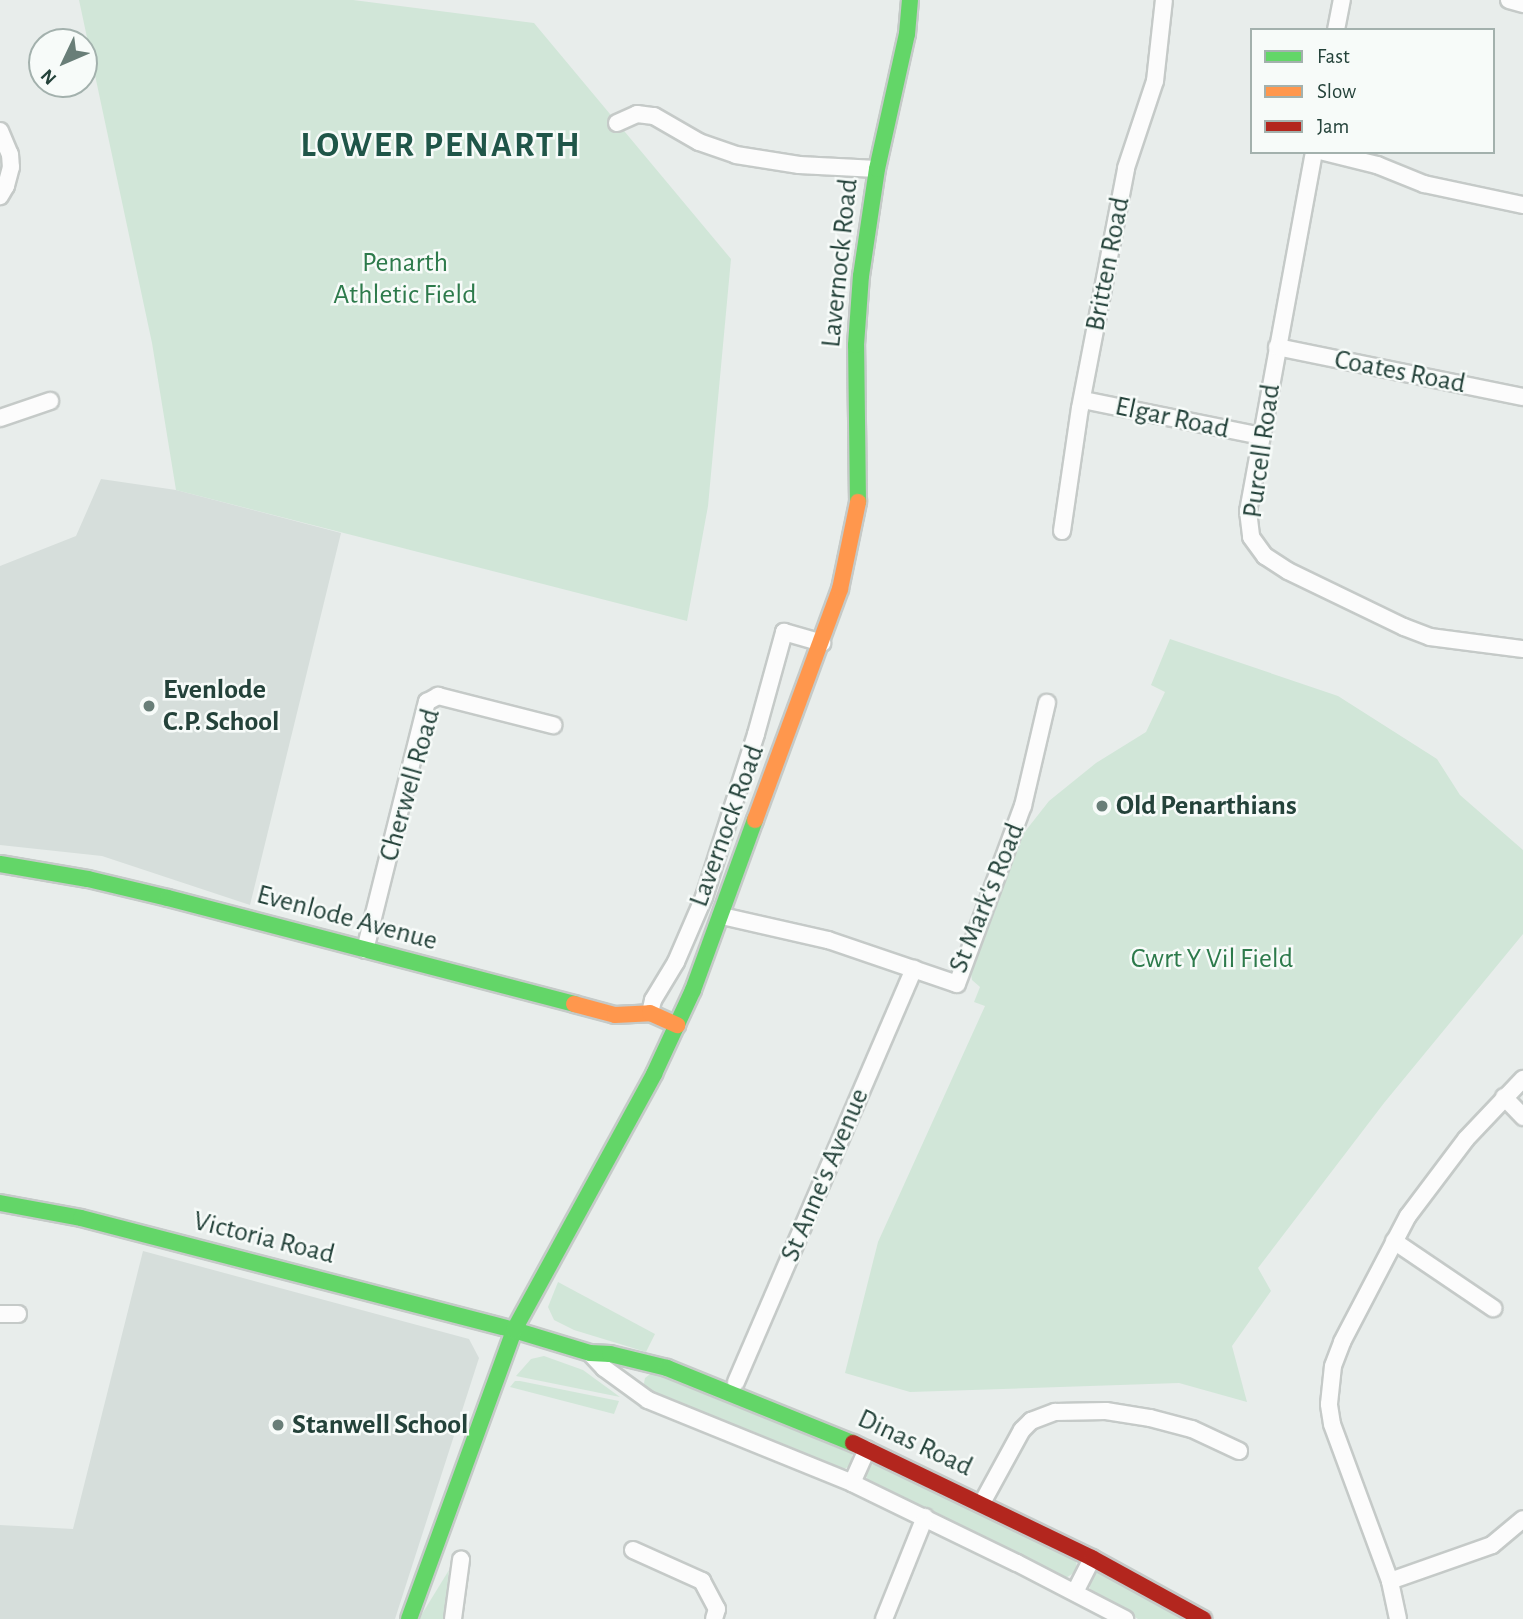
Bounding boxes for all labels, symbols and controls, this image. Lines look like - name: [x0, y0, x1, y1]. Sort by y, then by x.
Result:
- north arrow: [28, 28, 98, 98]
- legend: [1250, 28, 1495, 154]
- text: Fast: [1317, 46, 1350, 67]
- text: N: [38, 65, 60, 88]
- text: Slow: [1317, 81, 1356, 102]
- text: Jam: [1317, 116, 1349, 137]
- district label: LOWER PENARTH: [302, 125, 580, 167]
- street label: Lavernock Road: [814, 177, 866, 349]
- street label: Britten Road: [1079, 194, 1137, 334]
- park label: Penarth Athletic Field: [333, 246, 477, 312]
- street label: Coates Road: [1332, 343, 1468, 401]
- street label: Purcell Road: [1236, 382, 1288, 520]
- street label: Elgar Road: [1112, 390, 1232, 446]
- place label: Evenlode C.P. School: [163, 673, 279, 739]
- marker: Evenlode C.P. School: [141, 698, 157, 714]
- street label: Cherwell Road: [372, 705, 448, 865]
- street label: Lavernock Road: [682, 741, 772, 911]
- place label: Old Penarthians: [1116, 789, 1297, 823]
- marker: Old Penarthians: [1094, 798, 1110, 814]
- street label: St Mark's Road: [942, 818, 1032, 978]
- street label: Evenlode Avenue: [253, 878, 441, 958]
- park label: Cwrt Y Vil Field: [1131, 942, 1293, 976]
- street label: St Anne's Avenue: [773, 1083, 877, 1267]
- street label: Victoria Road: [190, 1204, 338, 1272]
- street label: Dinas Road: [852, 1402, 978, 1484]
- place label: Stanwell School: [292, 1408, 468, 1442]
- marker: Stanwell School: [270, 1417, 286, 1433]

